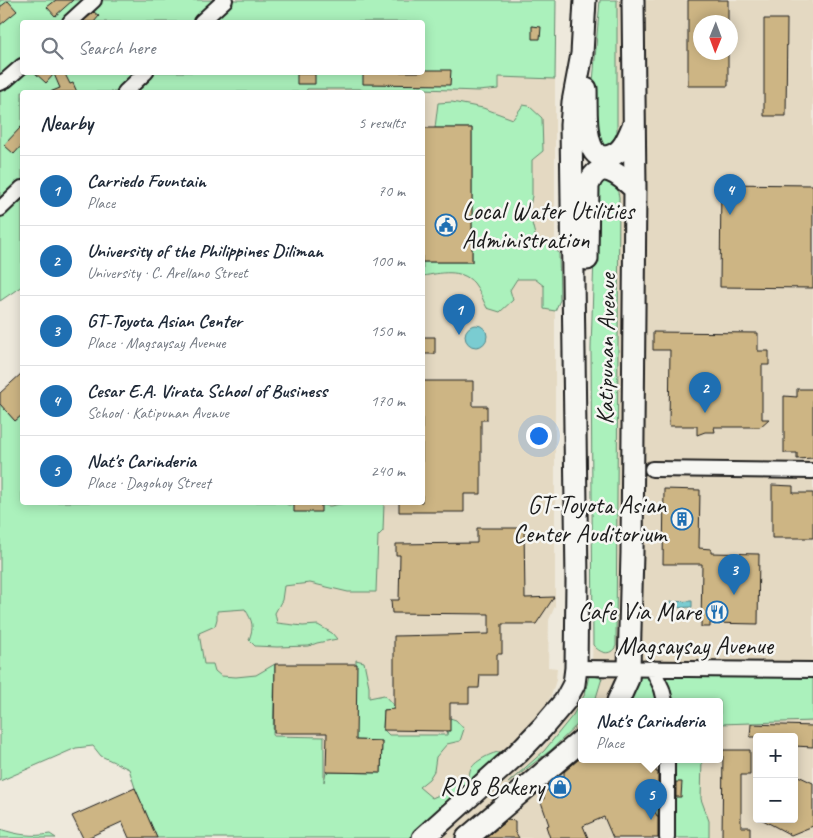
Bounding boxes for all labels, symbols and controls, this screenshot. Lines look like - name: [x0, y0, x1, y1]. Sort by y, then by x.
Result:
- north arrow: [693, 15, 738, 60]
- search box: [20, 20, 425, 75]
- icon: search: [38, 34, 66, 62]
- text: Search here: [78, 36, 155, 60]
- text: Nearby: [40, 110, 93, 136]
- text: 5 results: [358, 113, 405, 133]
- text: Carriedo Fountain: [87, 169, 206, 193]
- pin: 4: [714, 174, 746, 215]
- text: 1: [52, 181, 60, 201]
- text: 70 m: [378, 181, 405, 201]
- text: Place: [87, 193, 115, 213]
- place label: Local Water Utilities Administration: [462, 195, 636, 256]
- public building icon: Local Water Utilities Administration: [434, 213, 458, 237]
- text: University of the Philippines Diliman: [87, 239, 323, 263]
- text: 2: [52, 251, 60, 271]
- text: 100 m: [371, 251, 405, 271]
- text: University · C. Arellano Street: [87, 263, 248, 283]
- street label: Katipunan Avenue: [589, 271, 623, 425]
- pin: 1: [443, 294, 475, 335]
- text: GT-Toyota Asian Center: [87, 309, 242, 333]
- text: 3: [52, 321, 60, 341]
- text: 150 m: [371, 321, 405, 341]
- text: Place · Magsaysay Avenue: [87, 333, 226, 353]
- pin: 2: [689, 372, 721, 413]
- text: Cesar E.A. Virata School of Business: [87, 379, 327, 403]
- text: 4: [52, 391, 60, 411]
- text: 170 m: [371, 391, 405, 411]
- text: School · Katipunan Avenue: [87, 403, 229, 423]
- your location: [526, 423, 552, 449]
- text: Nat's Carinderia: [87, 449, 196, 473]
- text: 5: [53, 461, 59, 481]
- text: 240 m: [371, 461, 405, 481]
- text: Place · Dagohoy Street: [87, 473, 211, 493]
- place label: GT-Toyota Asian Center Auditorium: [513, 489, 668, 550]
- building icon: GT-Toyota Asian Center Auditorium: [670, 507, 694, 531]
- pin: 3: [718, 554, 750, 595]
- place label: Cafe Via Mare: [578, 596, 703, 628]
- restaurant icon: Cafe Via Mare: [705, 600, 729, 624]
- street label: Magsaysay Avenue: [617, 630, 775, 662]
- popup: [578, 698, 723, 763]
- text: Nat's Carinderia: [596, 709, 705, 733]
- text: Place: [596, 733, 624, 753]
- map controls: [753, 733, 798, 823]
- button: +: [753, 733, 798, 778]
- place label: RD8 Bakery: [440, 771, 546, 803]
- shop icon: RD8 Bakery: [548, 775, 572, 799]
- button: −: [753, 778, 798, 823]
- pin: 5: [635, 779, 667, 820]

